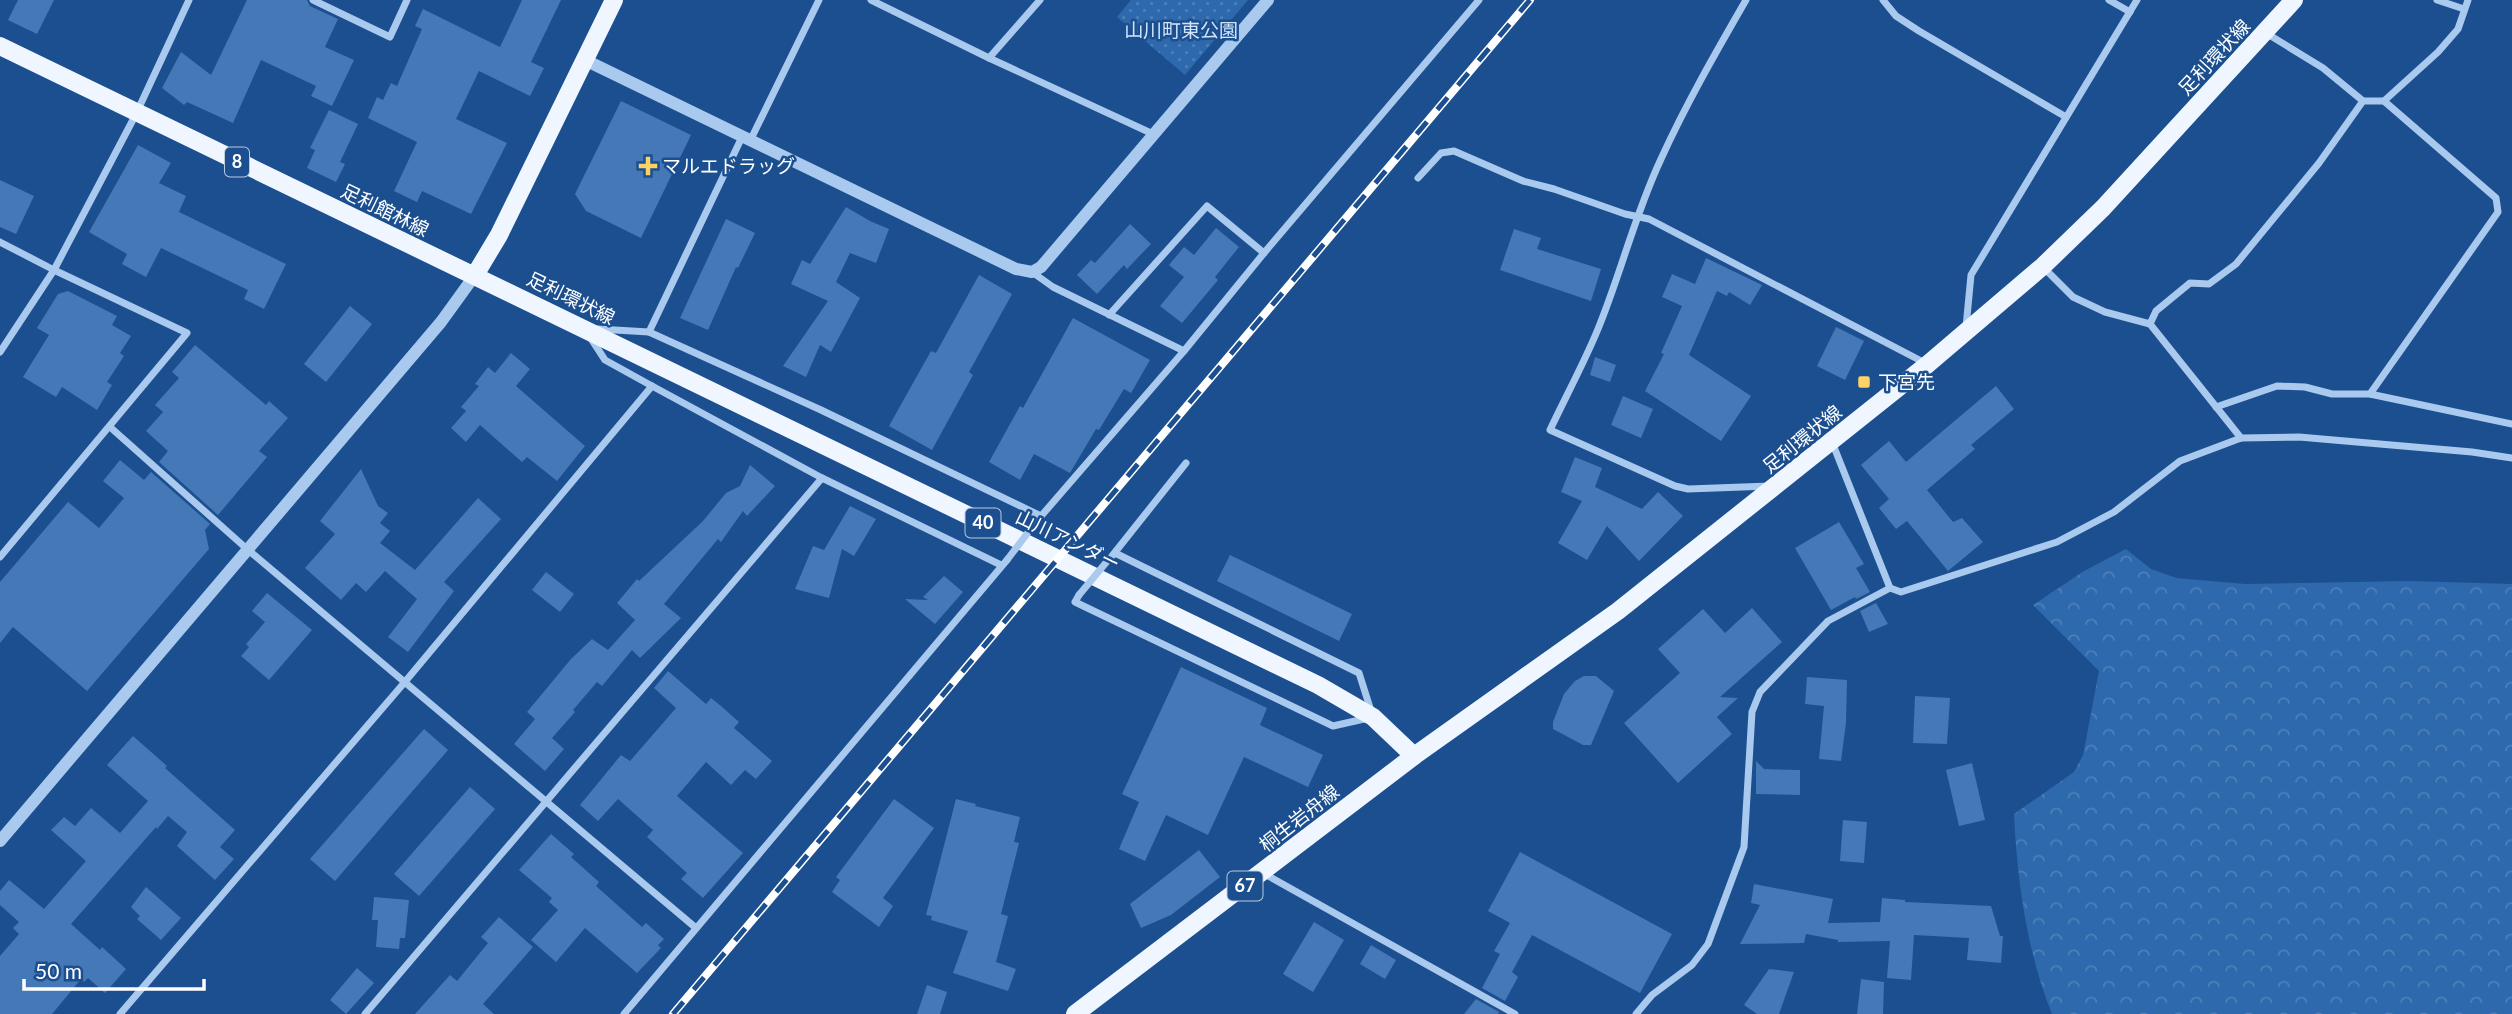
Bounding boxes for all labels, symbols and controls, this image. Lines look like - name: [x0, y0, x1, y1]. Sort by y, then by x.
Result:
- street label: 足利環状線: [2173, 14, 2254, 99]
- park label: 山川町東公園: [1124, 18, 1238, 41]
- road number: 8: [225, 148, 249, 176]
- place label: マルエドラッグ: [662, 154, 795, 177]
- marker: マルエドラッグ: [640, 158, 656, 174]
- street label: 足利館林線: [337, 178, 433, 241]
- street label: 足利環状線: [523, 266, 619, 329]
- place label: 下宮先: [1878, 370, 1935, 393]
- marker: 下宮先: [1856, 374, 1872, 390]
- street label: 足利環状線: [1758, 400, 1846, 477]
- street label: 山川アンダー: [1012, 504, 1124, 575]
- road number: 40: [965, 508, 1000, 538]
- street label: 桐生岩舟線: [1254, 779, 1343, 856]
- road number: 67: [1228, 872, 1262, 900]
- scale bar: [24, 948, 205, 992]
- text: 50 m: [35, 958, 82, 983]

